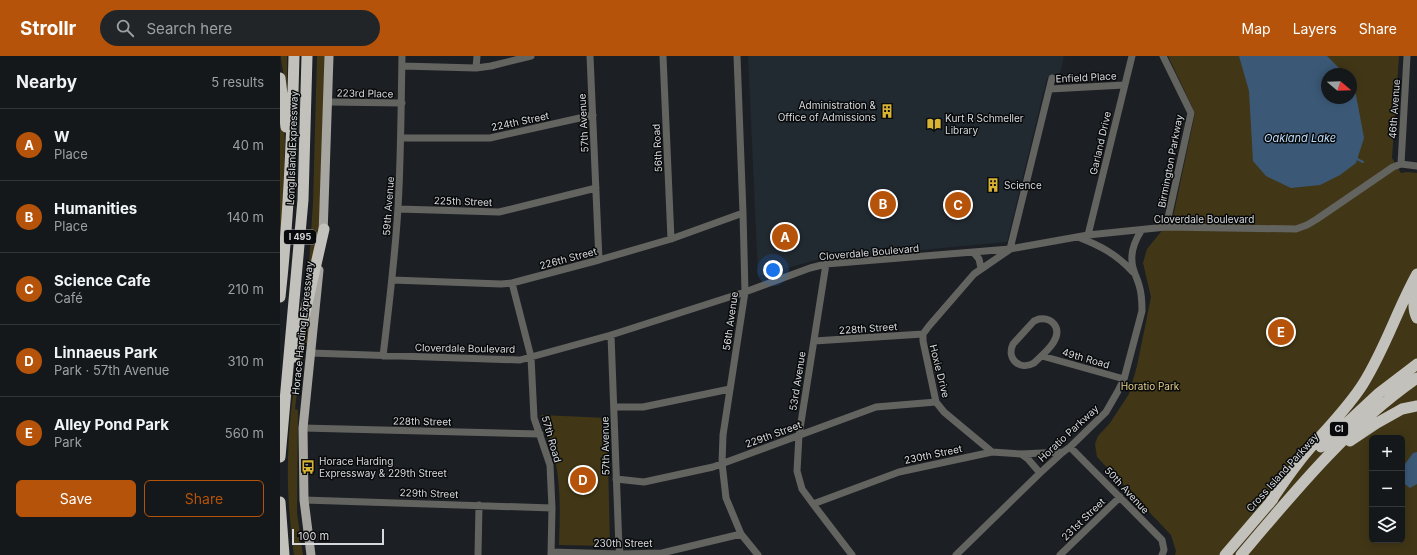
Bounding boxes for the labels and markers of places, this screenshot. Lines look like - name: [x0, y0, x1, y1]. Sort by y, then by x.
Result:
- place label: Administration & Office of Admissions: [778, 99, 877, 123]
- building icon: Administration & Office of Admissions: [879, 103, 895, 119]
- place label: Kurt R Schmeller Library: [945, 112, 1024, 136]
- library icon: Kurt R Schmeller Library: [926, 116, 942, 132]
- building icon: Science: [985, 177, 1001, 193]
- place label: Science: [1004, 179, 1042, 191]
- pin: B: [870, 189, 896, 219]
- pin: C: [945, 190, 971, 220]
- pin: A: [772, 222, 798, 252]
- pin: E: [1268, 317, 1294, 347]
- place label: Horace Harding Expressway & 229th Street: [319, 455, 447, 479]
- bus stop icon: Horace Harding Expressway & 229th Street: [300, 459, 316, 475]
- pin: D: [570, 465, 596, 495]

